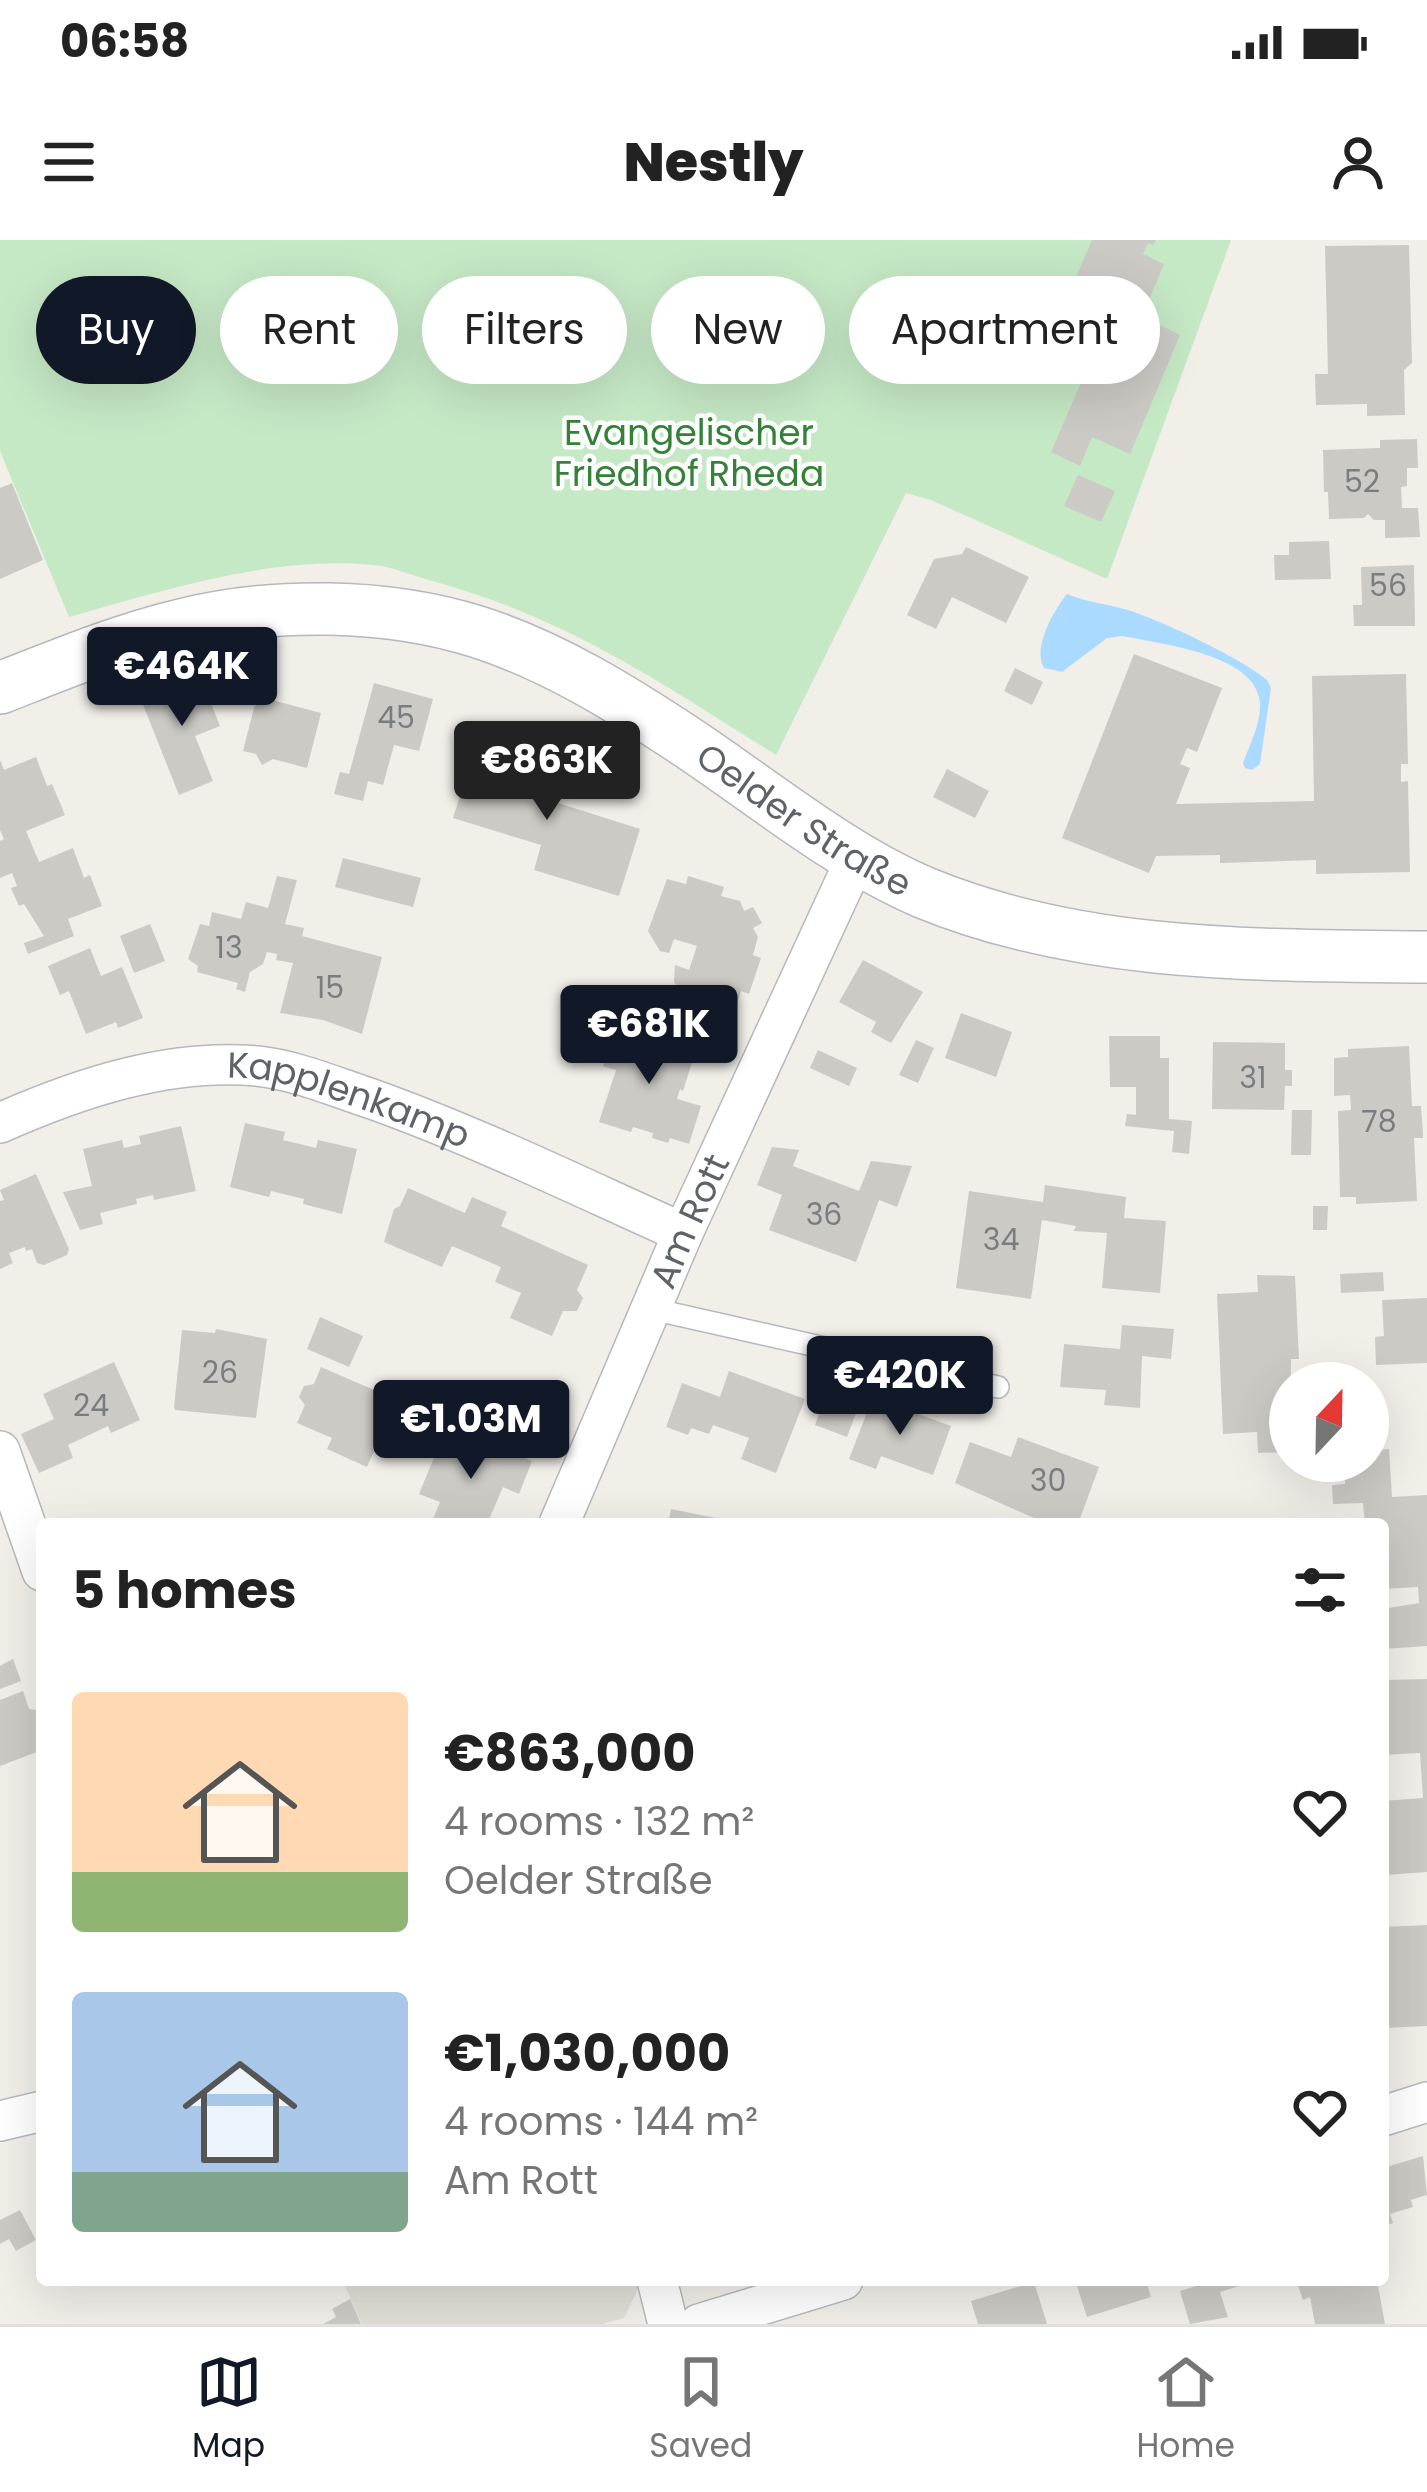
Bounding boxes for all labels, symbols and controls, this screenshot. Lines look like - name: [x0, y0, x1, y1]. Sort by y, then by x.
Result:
- text: 06:58: [60, 10, 189, 73]
- text: Nestly: [624, 124, 803, 200]
- icon: menu: [36, 129, 102, 195]
- icon: person: [1325, 129, 1391, 195]
- chip: Buy: [36, 276, 196, 384]
- chip: Rent: [220, 276, 398, 384]
- chip: Filters: [422, 276, 627, 384]
- chip: New: [651, 276, 825, 384]
- chip: Apartment: [849, 276, 1160, 384]
- park label: Evangelischer Friedhof Rheda: [554, 407, 824, 499]
- house number: 52: [1344, 460, 1380, 503]
- house number: 56: [1369, 564, 1407, 607]
- pin: €464K: [98, 627, 266, 729]
- text: €464K: [114, 638, 250, 693]
- house number: 45: [377, 696, 415, 739]
- pin: €863K: [463, 721, 631, 823]
- street label: Oelder Straße: [686, 731, 920, 909]
- text: €863K: [481, 732, 613, 787]
- house number: 13: [215, 926, 243, 969]
- house number: 15: [316, 966, 344, 1009]
- pin: €681K: [565, 985, 733, 1087]
- text: €681K: [587, 996, 711, 1051]
- street label: Kapplenkamp: [227, 1040, 478, 1161]
- house number: 31: [1239, 1056, 1267, 1099]
- house number: 78: [1361, 1100, 1397, 1143]
- street label: Am Rott: [638, 1146, 742, 1296]
- house number: 36: [806, 1193, 842, 1236]
- house number: 34: [983, 1218, 1019, 1261]
- pin: €420K: [816, 1336, 984, 1438]
- text: €420K: [834, 1347, 966, 1402]
- house number: 26: [202, 1351, 238, 1394]
- north arrow: [1269, 1362, 1389, 1482]
- map controls: [1269, 1362, 1389, 1482]
- pin: €1.03M: [373, 1380, 569, 1482]
- house number: 24: [73, 1384, 109, 1427]
- text: €1.03M: [400, 1391, 542, 1446]
- house number: 30: [1030, 1459, 1066, 1502]
- text: 5 homes: [72, 1554, 297, 1626]
- icon: filters: [1287, 1557, 1353, 1623]
- text: €863,000: [444, 1717, 695, 1789]
- icon: home: [168, 1740, 312, 1884]
- icon: heart: [1287, 1779, 1353, 1845]
- text: 4 rooms · 132 m²: [444, 1794, 754, 1849]
- text: Oelder Straße: [444, 1853, 713, 1908]
- text: €1,030,000: [444, 2017, 730, 2089]
- icon: home: [168, 2040, 312, 2184]
- icon: heart: [1287, 2079, 1353, 2145]
- text: 4 rooms · 144 m²: [444, 2094, 758, 2149]
- text: Am Rott: [444, 2153, 598, 2208]
- tab: Map: [192, 2349, 265, 2471]
- tab: Saved: [649, 2349, 752, 2471]
- tab: Home: [1136, 2349, 1235, 2471]

